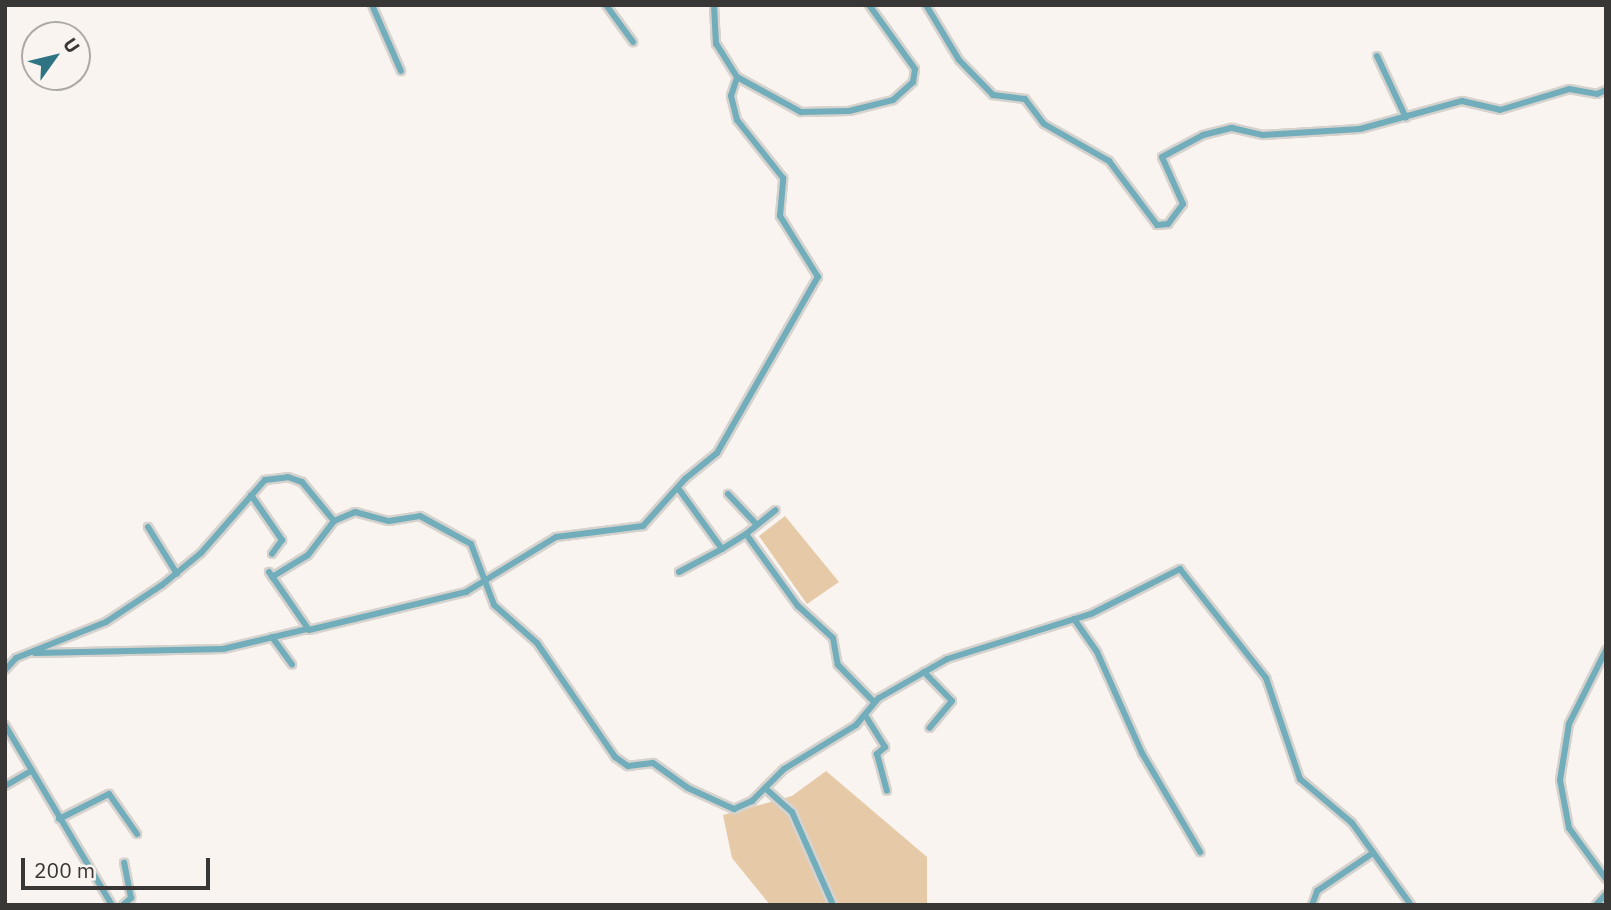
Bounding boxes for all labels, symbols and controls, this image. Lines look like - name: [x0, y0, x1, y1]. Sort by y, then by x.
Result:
- north arrow: [21, 21, 91, 91]
- text: U: [58, 33, 85, 58]
- scale bar: [24, 844, 214, 888]
- text: 200 m: [34, 856, 95, 884]

